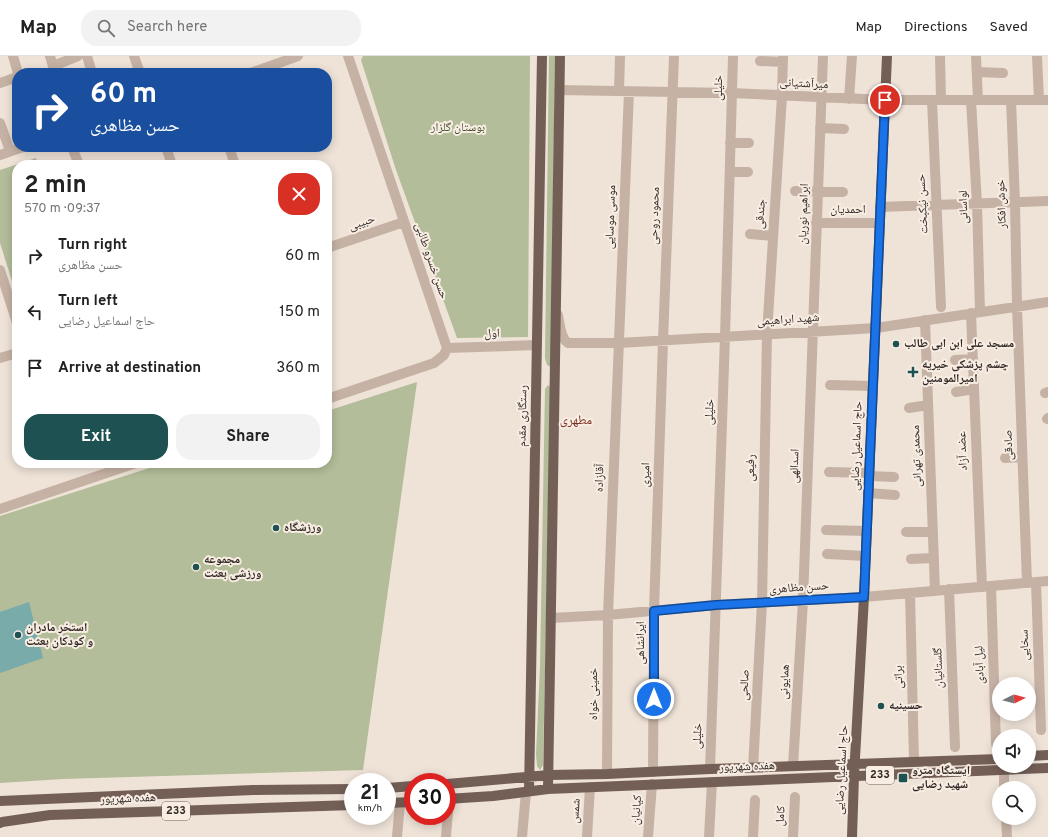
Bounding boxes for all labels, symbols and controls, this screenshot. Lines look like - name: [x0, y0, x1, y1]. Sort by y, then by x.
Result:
- search box: [81, 10, 361, 46]
- text: Map: [20, 16, 57, 40]
- icon: search: [95, 17, 117, 39]
- text: Search here: [127, 18, 207, 37]
- text: Map: [856, 19, 882, 36]
- text: Directions: [904, 19, 968, 36]
- text: Saved: [990, 19, 1028, 36]
- street label: خلیلی: [711, 74, 727, 101]
- street label: میرآشتیانی: [779, 75, 829, 93]
- text: 60 m: [90, 77, 157, 113]
- pin: [868, 83, 902, 117]
- icon: right: [24, 84, 76, 136]
- icon: arrive: [874, 89, 896, 111]
- text: حسن مظاهری: [90, 115, 180, 138]
- park label: بوستان گلزار: [430, 120, 485, 136]
- text: 2 min: [24, 171, 87, 201]
- button: close: [278, 173, 320, 215]
- street label: حسن نیکبخت: [913, 173, 933, 234]
- street label: خوش افکار: [993, 179, 1011, 230]
- street label: ابراهیم نوریان: [795, 183, 813, 245]
- street label: موسی موسایی: [602, 185, 620, 249]
- street label: محمود روحی: [646, 187, 664, 245]
- street label: لواسانی: [955, 190, 973, 224]
- street label: جندقی: [752, 198, 770, 230]
- text: 570 m · 09:37: [24, 201, 100, 217]
- street label: احمدیان: [830, 202, 866, 218]
- street label: حبیبی: [347, 211, 378, 235]
- street label: حسن خسرو طالبی: [410, 221, 452, 302]
- text: Turn right: [58, 236, 127, 255]
- icon: right: [24, 245, 46, 267]
- text: 60 m: [285, 247, 320, 266]
- text: حسن مظاهری: [58, 258, 123, 274]
- text: Turn left: [58, 292, 118, 311]
- icon: left: [24, 301, 46, 323]
- text: 150 m: [279, 303, 320, 322]
- street label: شهید ابراهیمی: [756, 310, 820, 330]
- text: حاج اسماعیل رضایی: [58, 314, 155, 330]
- street label: اول: [484, 326, 500, 342]
- place label: مسجد علی ابن ابی طالب: [904, 336, 1015, 352]
- marker: مسجد علی ابن ابی طالب: [891, 339, 901, 349]
- icon: arrive: [24, 357, 46, 379]
- place label: چشم پزشکی خیریه امیرالمومنین: [922, 357, 1009, 387]
- text: Arrive at destination: [58, 359, 201, 378]
- text: 360 m: [276, 359, 320, 378]
- marker: چشم پزشکی خیریه امیرالمومنین: [907, 366, 919, 378]
- street label: رستگاری مقدم: [514, 385, 532, 447]
- street label: خلیلی: [702, 398, 718, 425]
- street label: حاج اسماعیل رضایی: [847, 401, 867, 491]
- district label: مطهری: [560, 413, 592, 429]
- button: Exit: [24, 414, 168, 460]
- button: Share: [176, 414, 320, 460]
- street label: محمدی تهرانی: [908, 425, 926, 487]
- street label: صادقی: [1000, 429, 1018, 461]
- street label: عضد آزاد: [954, 431, 972, 471]
- street label: اسدالهی: [786, 448, 804, 484]
- street label: رفیعی: [743, 454, 759, 482]
- street label: امیری: [638, 462, 654, 488]
- street label: آقازاده: [592, 463, 609, 492]
- place label: ورزشگاه: [284, 520, 322, 536]
- marker: ورزشگاه: [271, 523, 281, 533]
- place label: مجموعه ورزشی بعثت: [204, 552, 262, 582]
- marker: مجموعه ورزشی بعثت: [191, 562, 201, 572]
- street label: حسن مظاهری: [769, 578, 830, 598]
- place label: استخر مادران و کودکان بعثت: [26, 620, 93, 650]
- street label: ایرانشاهی: [633, 621, 649, 665]
- street label: سخایی: [1016, 629, 1034, 661]
- marker: استخر مادران و کودکان بعثت: [13, 630, 23, 640]
- street label: لیل آبادی: [971, 646, 989, 684]
- street label: گلستانیان: [930, 647, 948, 689]
- street label: همایونی: [776, 664, 794, 700]
- street label: براتی: [891, 665, 907, 689]
- street label: خمینی خواه: [586, 667, 602, 720]
- street label: صالحی: [736, 669, 754, 701]
- north arrow: [992, 677, 1036, 721]
- map controls: [992, 677, 1036, 825]
- position arrow: [633, 678, 675, 720]
- place label: حسینیه: [889, 698, 923, 714]
- marker: حسینیه: [876, 701, 886, 711]
- street label: خلیلی: [690, 722, 706, 749]
- street label: حاج اسماعیل رضایی: [832, 724, 852, 815]
- button: sound: [992, 729, 1036, 773]
- street label: هفده شهریور: [718, 758, 775, 776]
- place label: ایستگاه مترو شهید رضایی: [912, 763, 970, 793]
- road number: 233: [866, 766, 894, 784]
- marker: ایستگاه مترو شهید رضایی: [897, 772, 909, 784]
- speed limit sign: 30: [404, 773, 456, 825]
- text: 21: [360, 781, 380, 807]
- button: search: [992, 781, 1036, 825]
- street label: هفده شهریور: [99, 790, 156, 808]
- street label: کیانیان: [628, 794, 646, 826]
- street label: شمس: [567, 798, 585, 824]
- road number: 233: [162, 802, 190, 820]
- text: km/h: [358, 802, 382, 815]
- street label: کامل: [772, 805, 790, 827]

